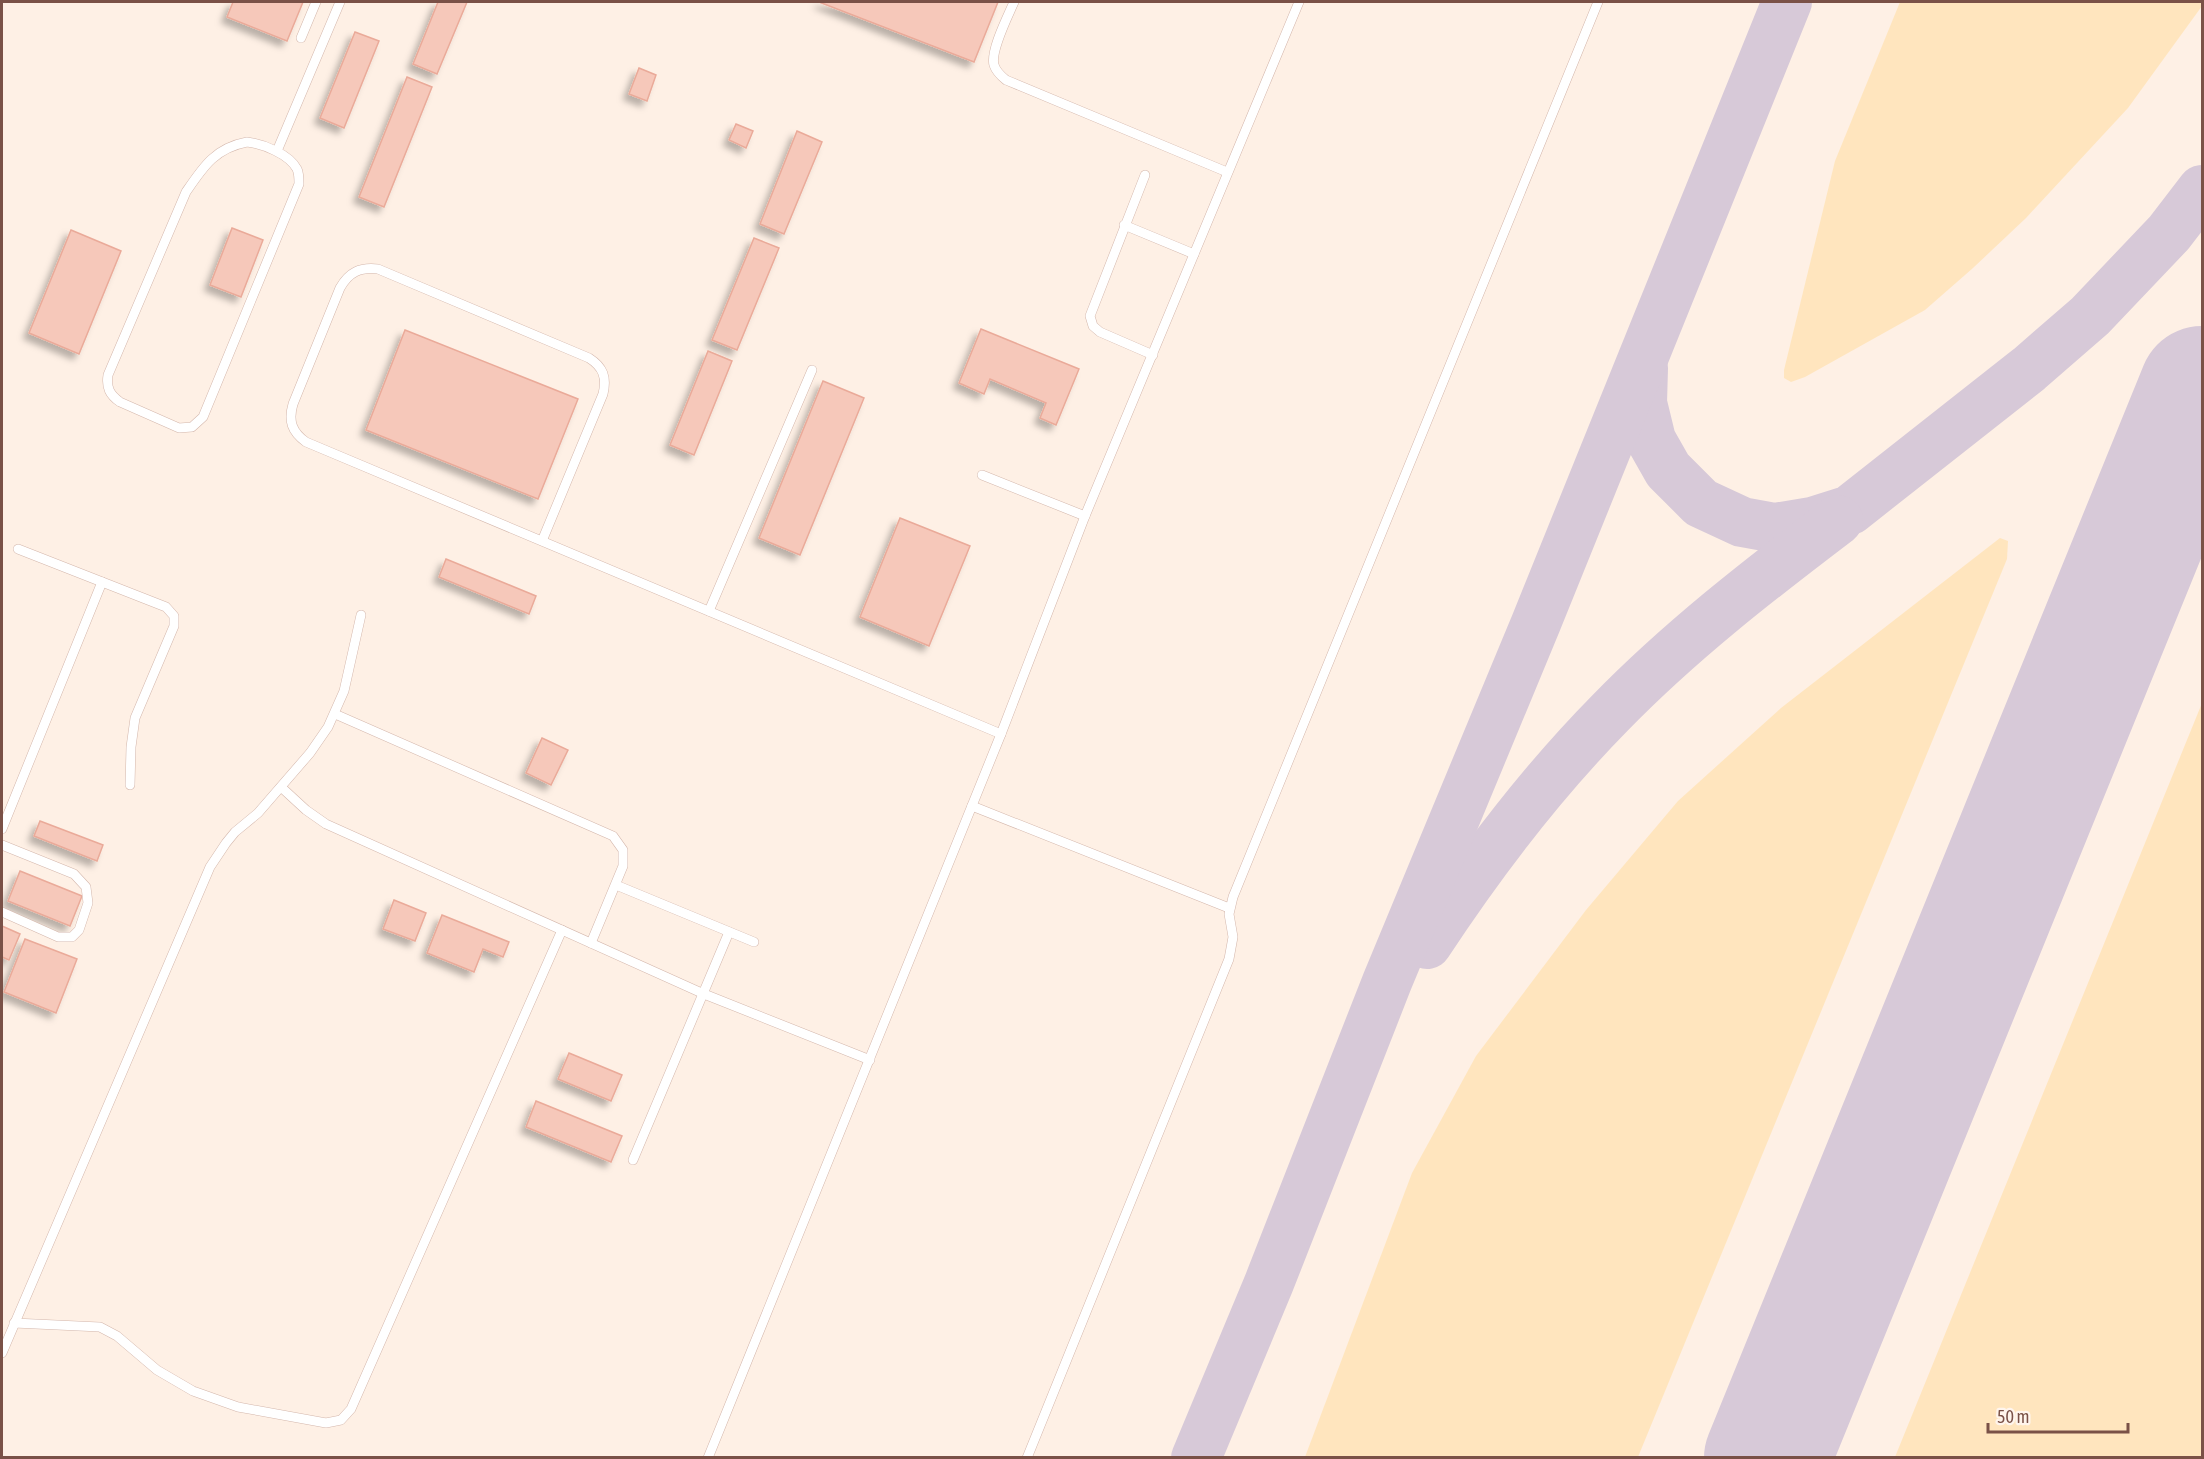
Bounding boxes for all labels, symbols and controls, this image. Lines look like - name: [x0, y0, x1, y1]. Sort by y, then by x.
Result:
- scale bar: [1988, 1396, 2128, 1434]
- text: 50 m: [1997, 1406, 2029, 1427]

